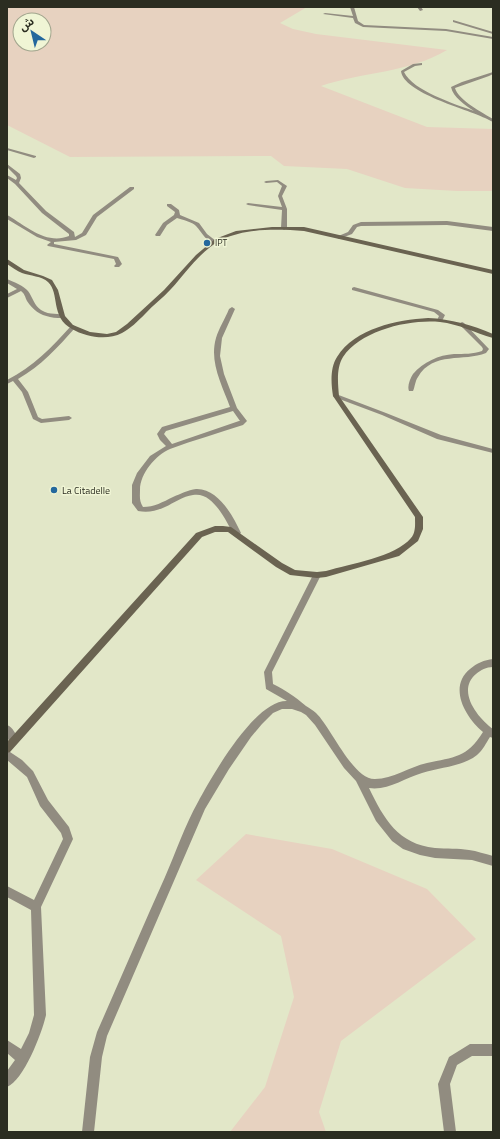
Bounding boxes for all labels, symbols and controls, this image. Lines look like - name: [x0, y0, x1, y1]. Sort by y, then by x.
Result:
- north arrow: [12, 12, 52, 52]
- text: ش: [15, 13, 37, 35]
- place label: IPT: [215, 236, 228, 249]
- marker: IPT: [202, 238, 212, 248]
- place label: La Citadelle: [62, 483, 110, 498]
- marker: La Citadelle: [49, 485, 59, 495]

